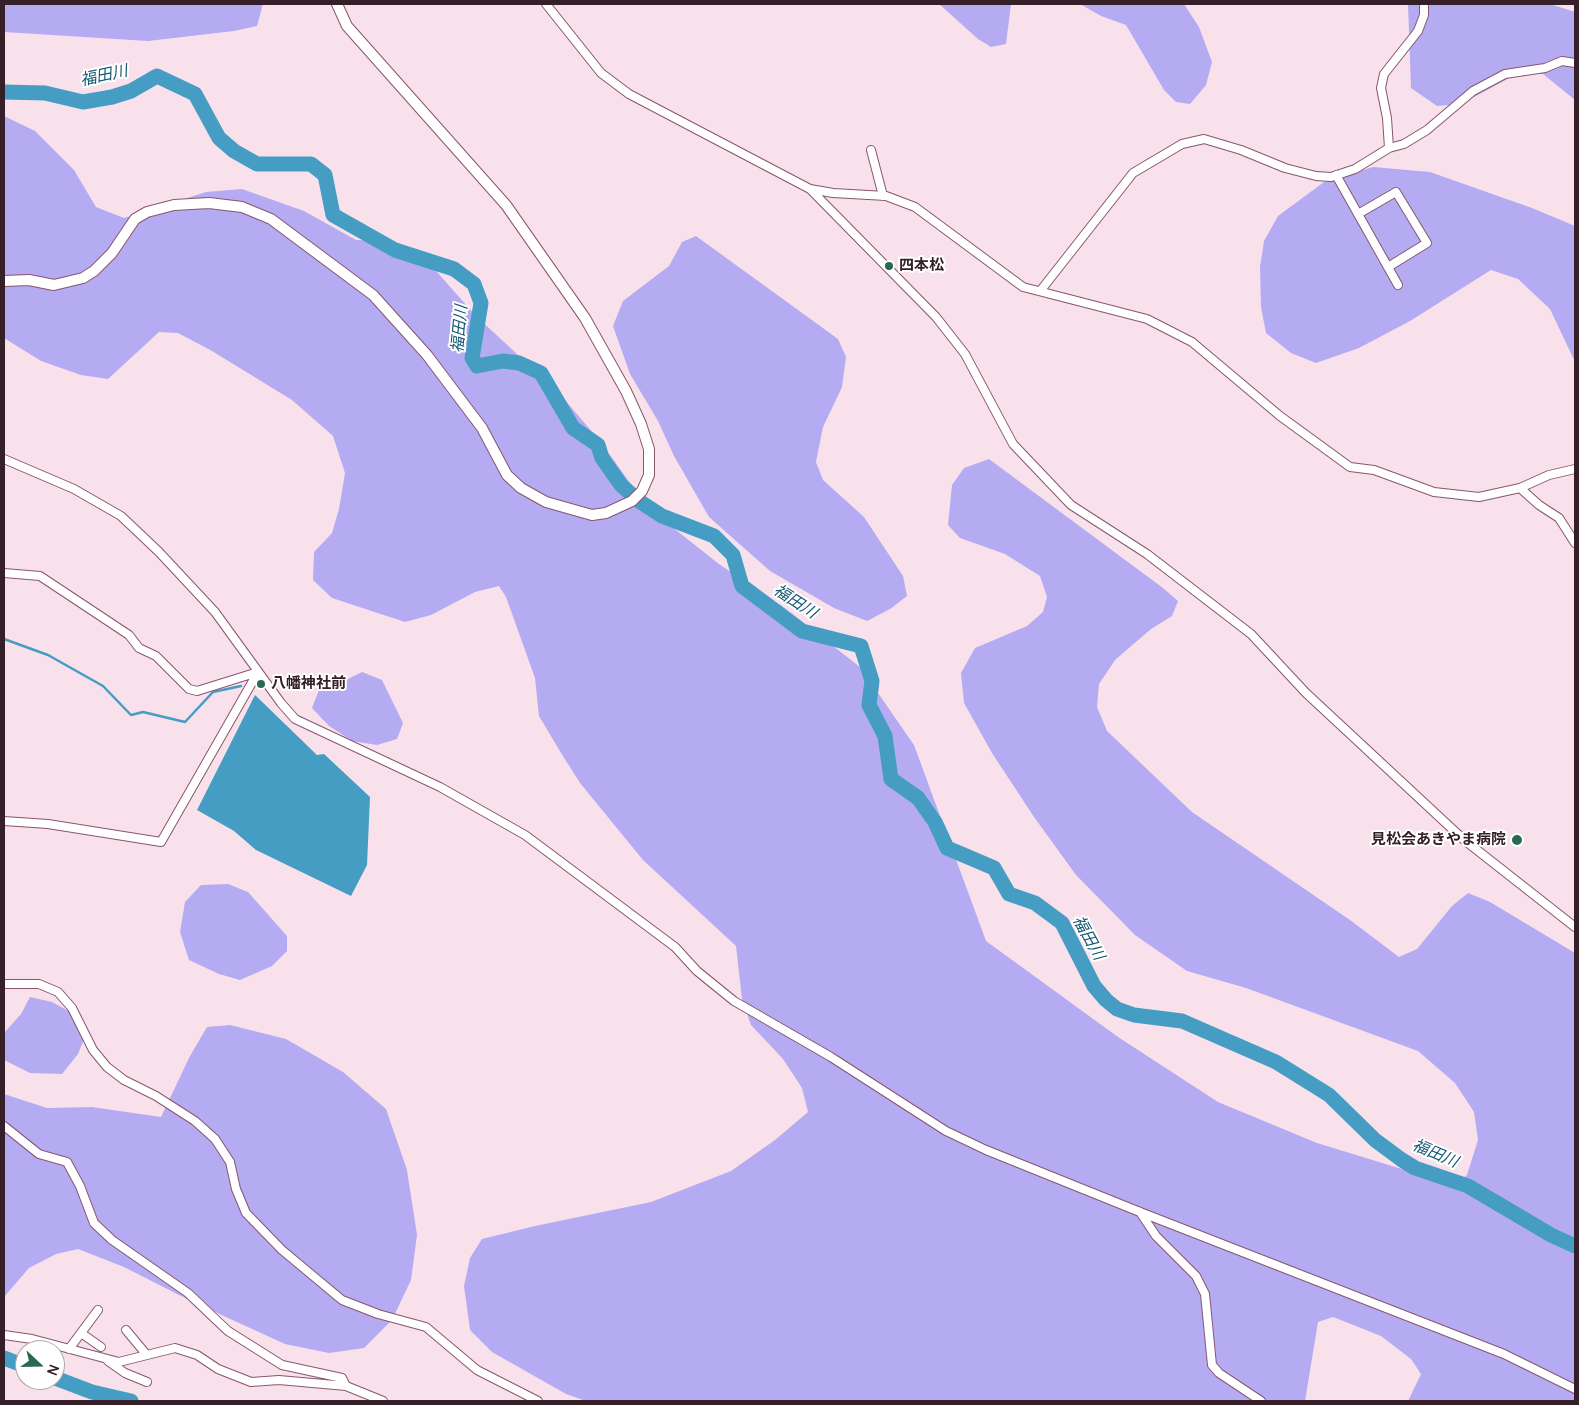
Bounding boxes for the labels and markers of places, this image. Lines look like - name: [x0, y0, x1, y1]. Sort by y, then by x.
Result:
- place label: 四本松: [899, 257, 944, 275]
- marker: 四本松: [883, 260, 895, 272]
- place label: 八幡神社前: [271, 675, 346, 693]
- marker: 八幡神社前: [255, 678, 267, 690]
- place label: 見松会あきやま病院: [1371, 831, 1506, 849]
- marker: 見松会あきやま病院: [1510, 833, 1524, 847]

